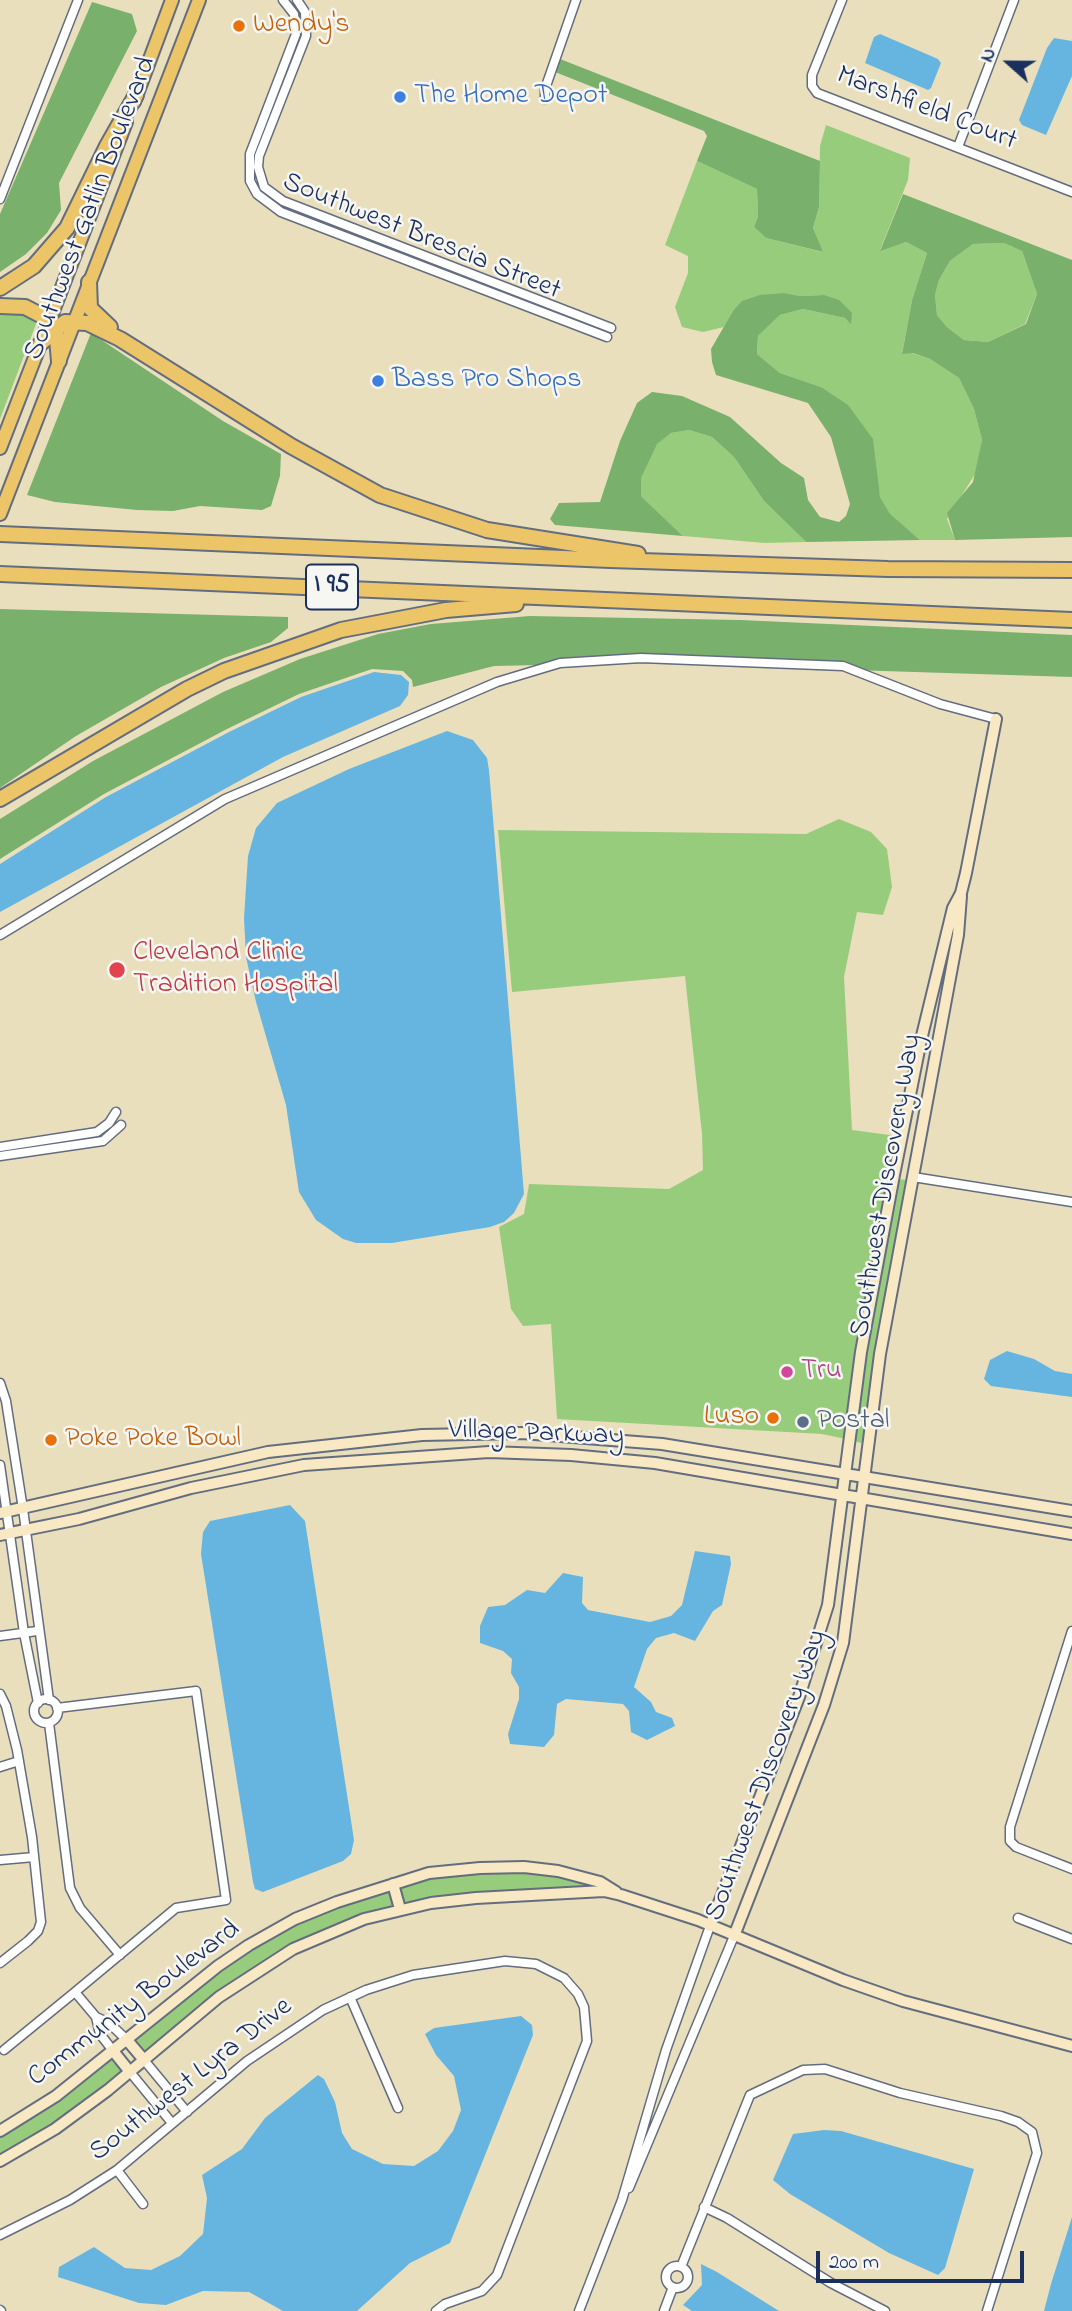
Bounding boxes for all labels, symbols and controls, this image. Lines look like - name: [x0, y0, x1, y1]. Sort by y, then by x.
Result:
- place label: Wendy's: [253, 9, 350, 43]
- marker: Wendy's: [231, 18, 247, 34]
- north arrow: [974, 28, 1044, 98]
- text: N: [974, 44, 1004, 66]
- street label: Southwest Gatlin Boulevard: [19, 53, 165, 365]
- street label: Marshfield Court: [831, 60, 1021, 160]
- place label: The Home Depot: [414, 80, 607, 114]
- marker: The Home Depot: [392, 89, 408, 105]
- street label: Southwest Brescia Street: [277, 167, 565, 309]
- place label: Bass Pro Shops: [392, 364, 582, 398]
- marker: Bass Pro Shops: [370, 373, 386, 389]
- road number: I 95: [306, 565, 358, 610]
- place label: Cleveland Clinic Tradition Hospital: [133, 937, 338, 1003]
- marker: Cleveland Clinic Tradition Hospital: [107, 960, 127, 980]
- street label: Southwest Discovery Way: [845, 1032, 931, 1340]
- place label: Tru: [801, 1355, 842, 1389]
- marker: Tru: [779, 1364, 795, 1380]
- place label: Luso: [704, 1401, 759, 1435]
- place label: Postal: [817, 1405, 890, 1439]
- marker: Luso: [765, 1410, 781, 1426]
- marker: Postal: [795, 1414, 811, 1430]
- street label: Village Parkway: [448, 1415, 624, 1455]
- place label: Poke Poke Bowl: [65, 1423, 241, 1457]
- marker: Poke Poke Bowl: [43, 1432, 59, 1448]
- street label: Southwest Discovery Way: [700, 1626, 836, 1926]
- street label: Community Boulevard: [22, 1914, 248, 2096]
- street label: Southwest Lyra Drive: [84, 1991, 300, 2171]
- scale bar: [820, 2238, 1028, 2282]
- text: 200 m: [829, 2248, 879, 2278]

